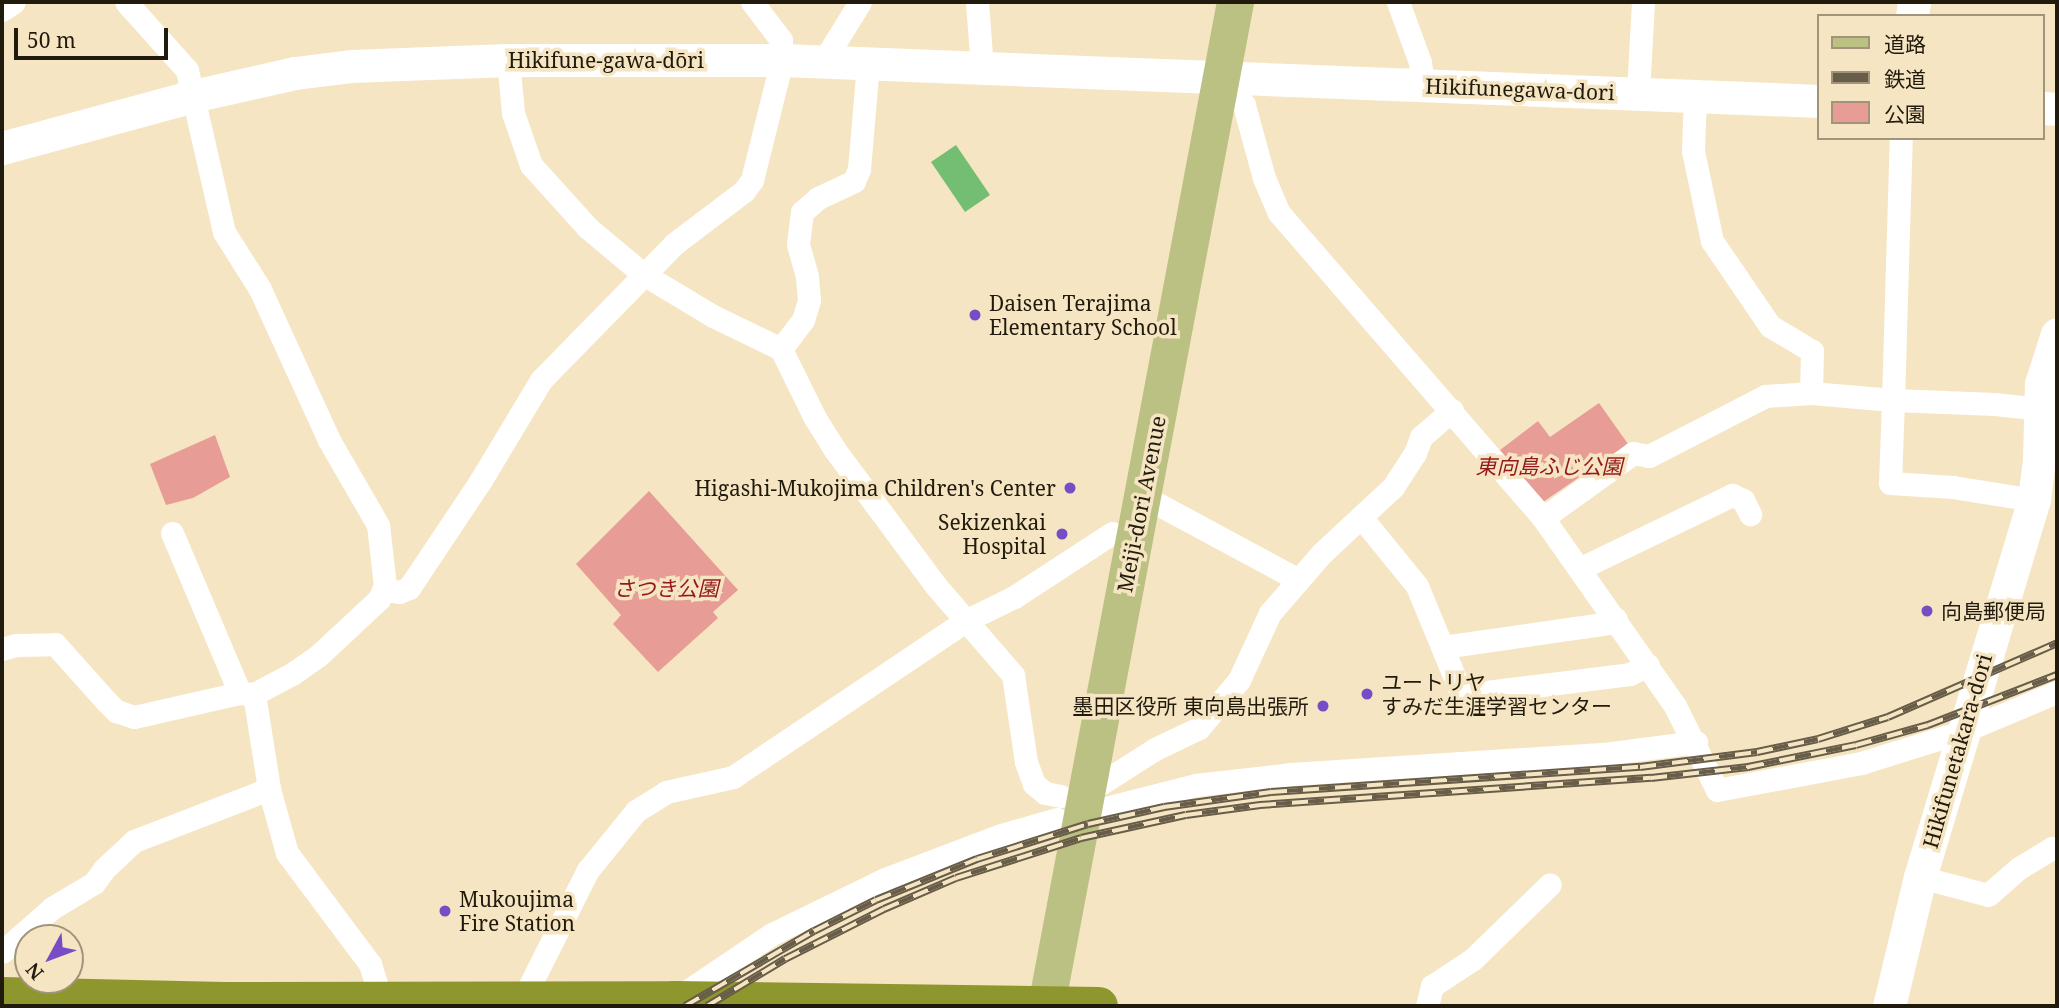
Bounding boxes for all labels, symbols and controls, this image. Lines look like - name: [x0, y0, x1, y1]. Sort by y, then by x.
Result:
- scale bar: [18, 14, 172, 58]
- legend: [1818, 14, 2045, 140]
- text: 50 m: [27, 26, 76, 54]
- text: 道路: [1884, 30, 1926, 58]
- street label: Hikifune-gawa-dōri: [508, 47, 704, 73]
- text: 鉄道: [1884, 65, 1926, 93]
- street label: Hikifunegawa-dori: [1425, 73, 1615, 105]
- text: 公園: [1884, 100, 1926, 128]
- place label: Daisen Terajima Elementary School: [989, 290, 1177, 340]
- marker: Daisen Terajima Elementary School: [967, 307, 983, 323]
- street label: Meiji-dori Avenue: [1112, 414, 1170, 594]
- park label: 東向島ふじ公園: [1476, 453, 1622, 479]
- place label: Higashi-Mukojima Children's Center: [694, 475, 1056, 501]
- marker: Higashi-Mukojima Children's Center: [1062, 480, 1078, 496]
- place label: Sekizenkai Hospital: [938, 509, 1046, 559]
- marker: Sekizenkai Hospital: [1052, 524, 1072, 544]
- park label: さつき公園: [614, 575, 718, 601]
- place label: 向島郵便局: [1941, 598, 2046, 624]
- marker: 向島郵便局: [1919, 603, 1935, 619]
- street label: Hikifunetakara-dori: [1917, 651, 1997, 851]
- place label: ユートリヤ すみだ生涯学習センター: [1381, 669, 1612, 719]
- marker: ユートリヤ すみだ生涯学習センター: [1359, 686, 1375, 702]
- place label: 墨田区役所 東向島出張所: [1073, 693, 1309, 719]
- marker: 墨田区役所 東向島出張所: [1315, 698, 1331, 714]
- place label: Mukoujima Fire Station: [459, 886, 575, 936]
- marker: Mukoujima Fire Station: [437, 903, 453, 919]
- north arrow: [14, 924, 84, 994]
- text: N: [20, 957, 49, 986]

